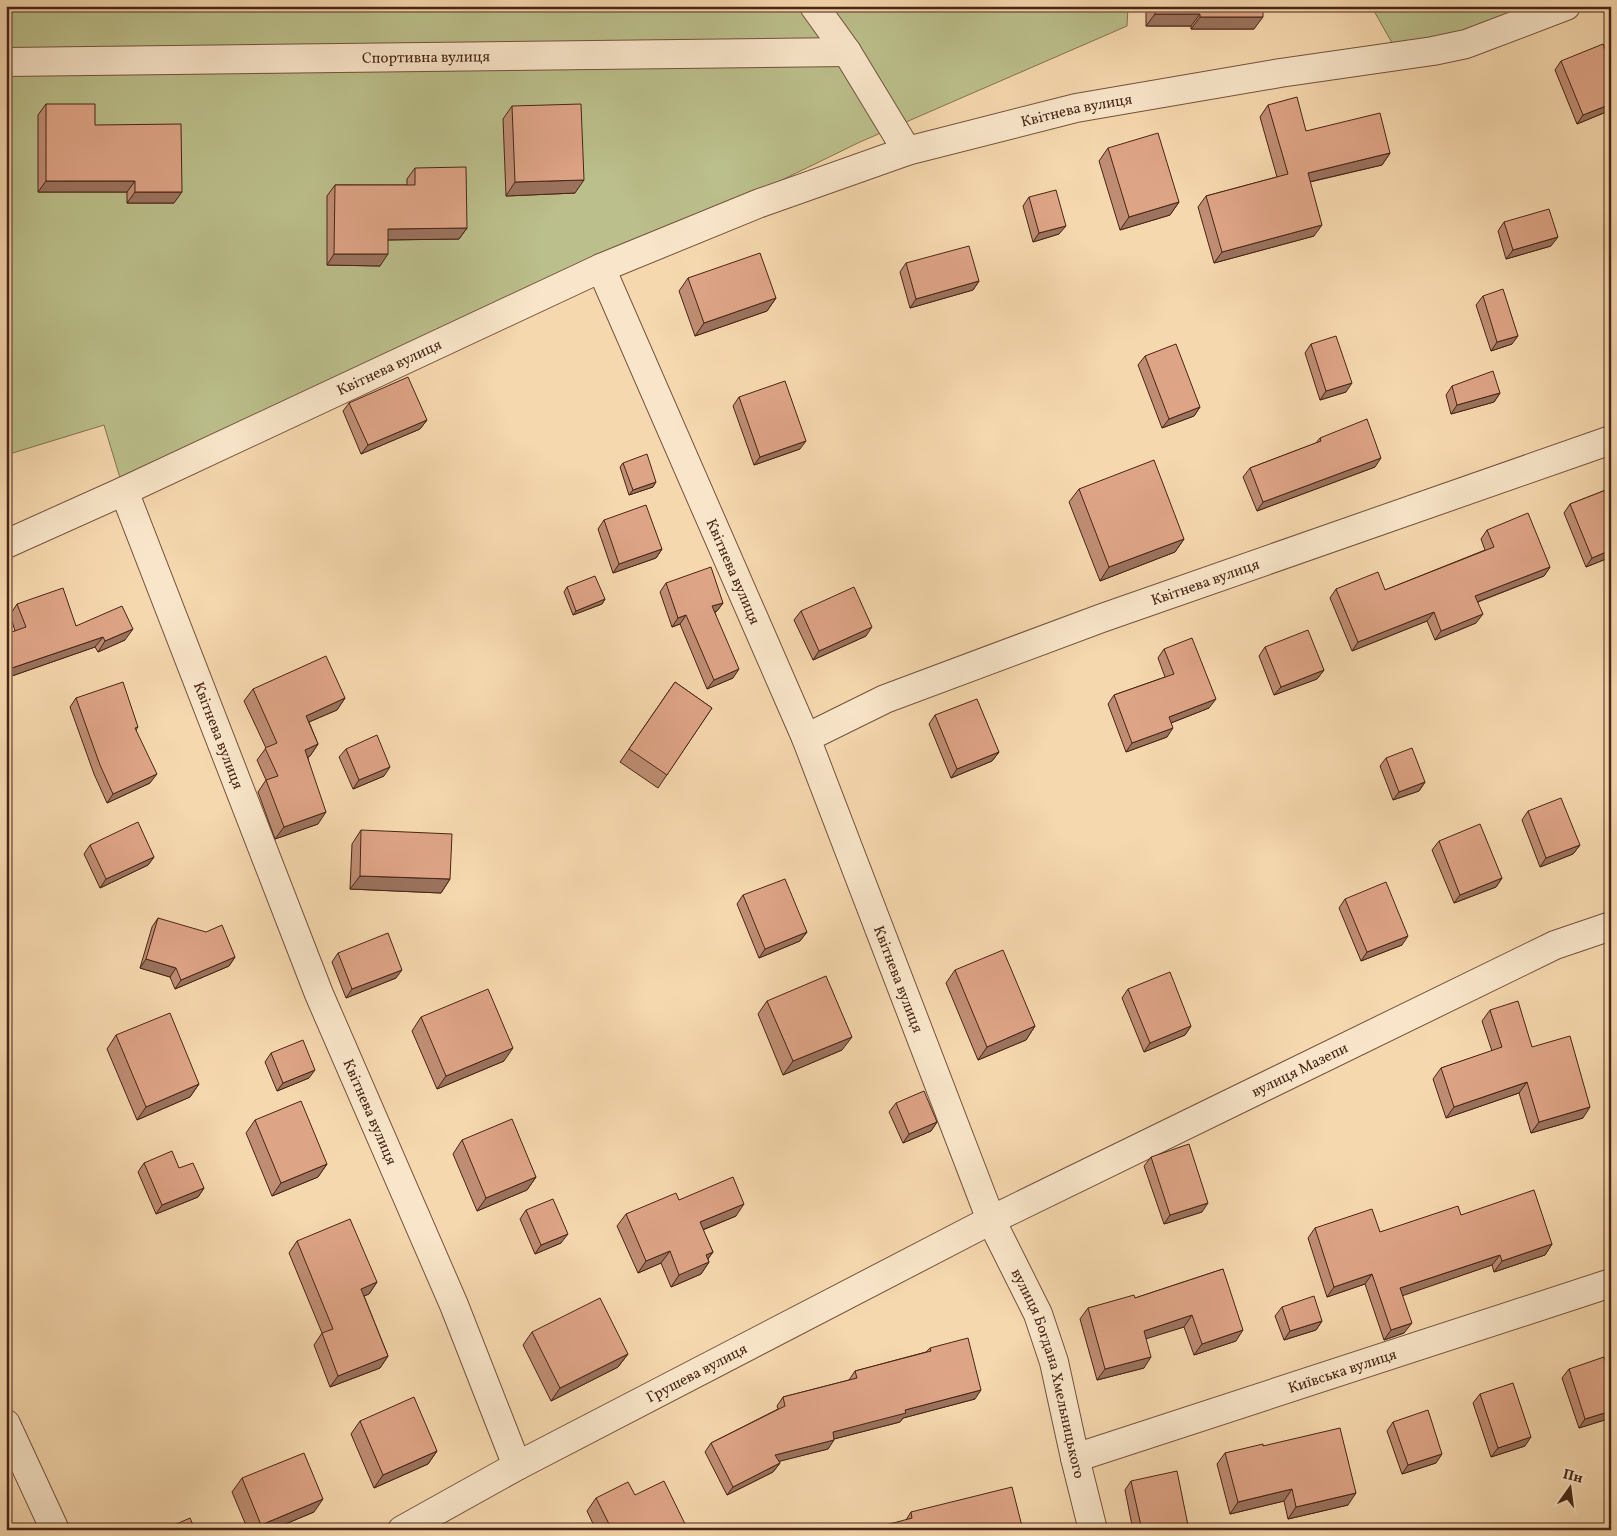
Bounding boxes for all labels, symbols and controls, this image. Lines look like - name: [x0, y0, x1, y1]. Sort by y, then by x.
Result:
- street label: Спортивна вулиця: [362, 47, 490, 70]
- street label: Квітнева вулиця: [1019, 90, 1134, 134]
- street label: Квітнева вулиця: [334, 335, 446, 402]
- street label: Квітнева вулиця: [700, 516, 764, 628]
- street label: Квітнева вулиця: [1149, 555, 1263, 612]
- street label: Квітнева вулиця: [187, 679, 248, 793]
- street label: Квітнева вулиця: [867, 923, 927, 1037]
- street label: вулиця Мазепи: [1248, 1038, 1352, 1103]
- street label: Квітнева вулиця: [337, 1056, 401, 1169]
- street label: вулиця Богдана Хмельницького: [1005, 1266, 1089, 1481]
- street label: Грушева вулиця: [643, 1339, 752, 1409]
- street label: Київська вулиця: [1286, 1345, 1400, 1400]
- north arrow: [1544, 1464, 1594, 1514]
- text: Пн: [1561, 1465, 1585, 1488]

